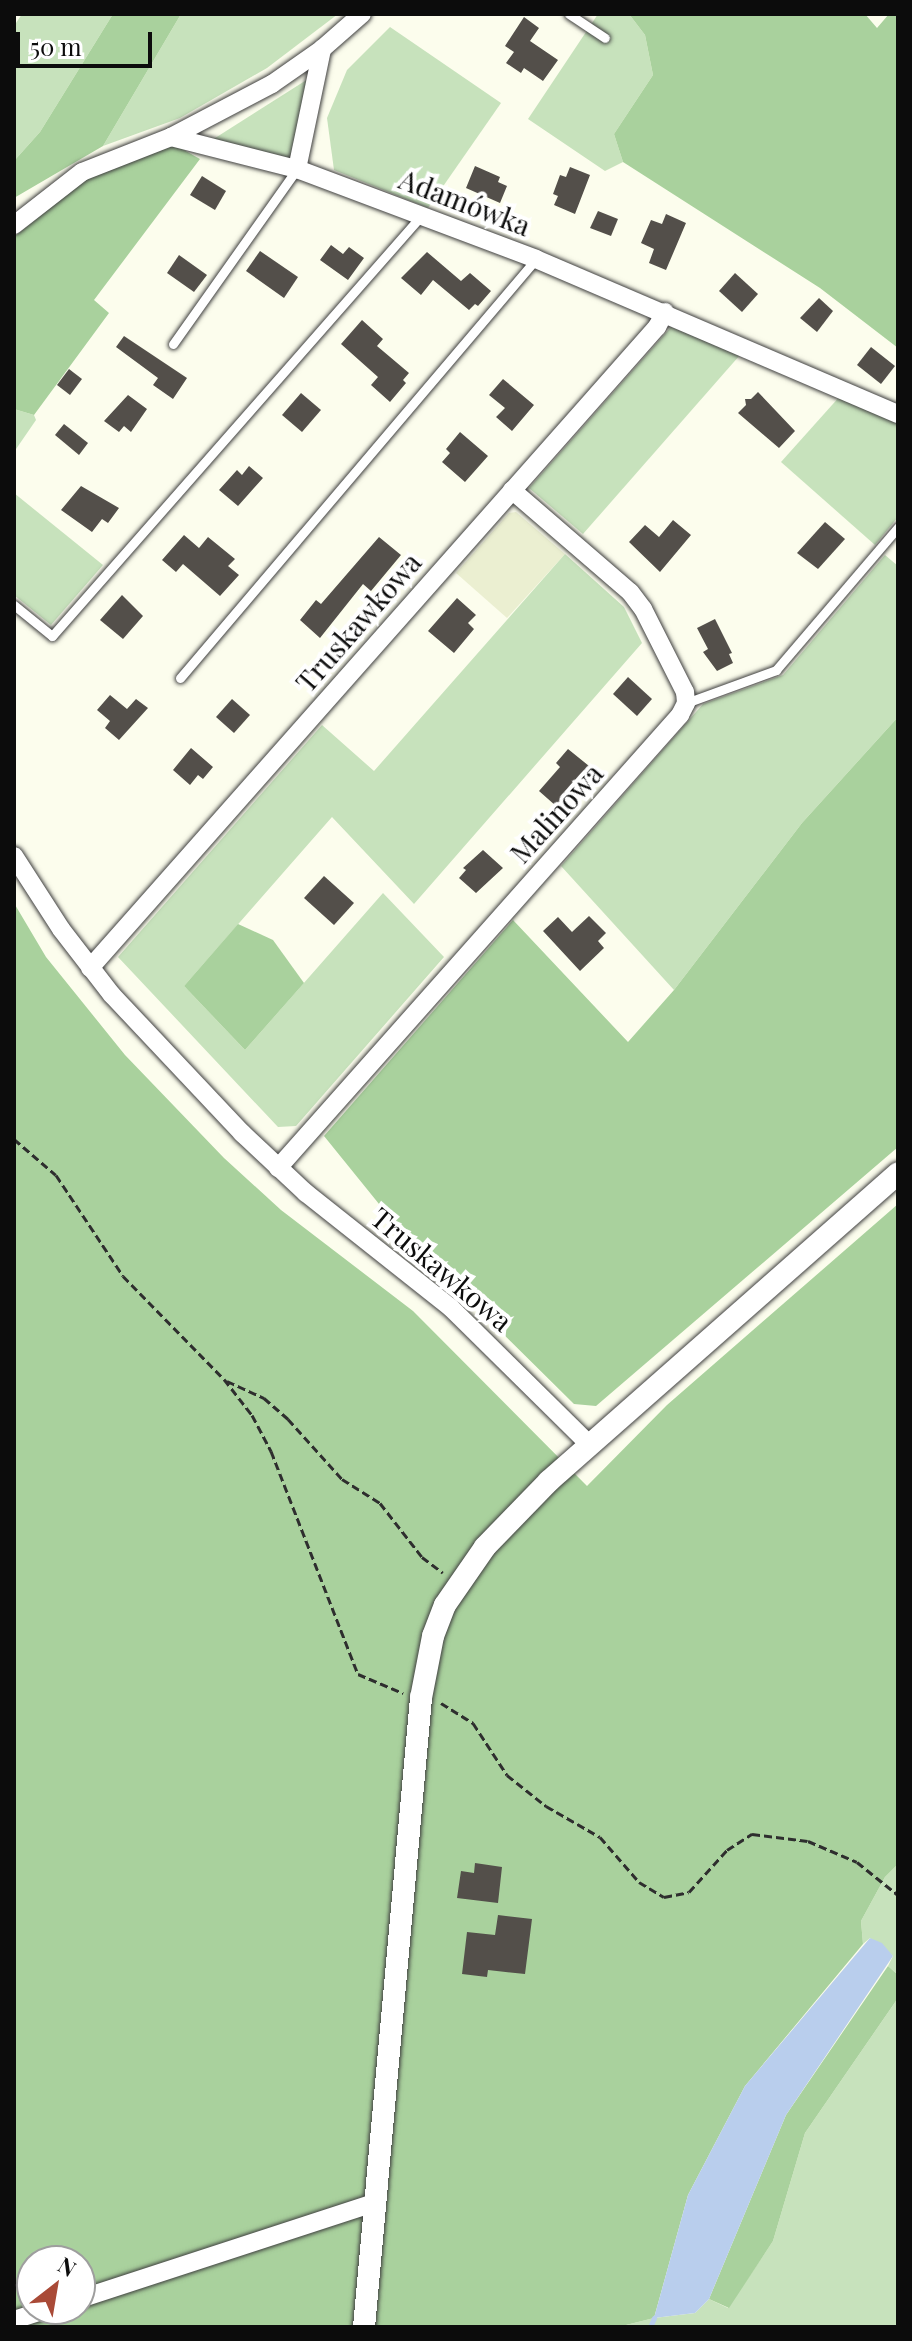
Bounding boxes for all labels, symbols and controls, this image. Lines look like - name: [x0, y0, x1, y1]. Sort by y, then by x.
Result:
- scale bar: [20, 16, 156, 66]
- text: 50 m: [30, 30, 82, 62]
- street label: Adamówka: [395, 162, 535, 242]
- street label: Truskawkowa: [288, 546, 428, 698]
- street label: Malinowa: [503, 757, 609, 869]
- street label: Truskawkowa: [365, 1200, 519, 1338]
- north arrow: [16, 2245, 96, 2325]
- text: N: [53, 2249, 82, 2283]

